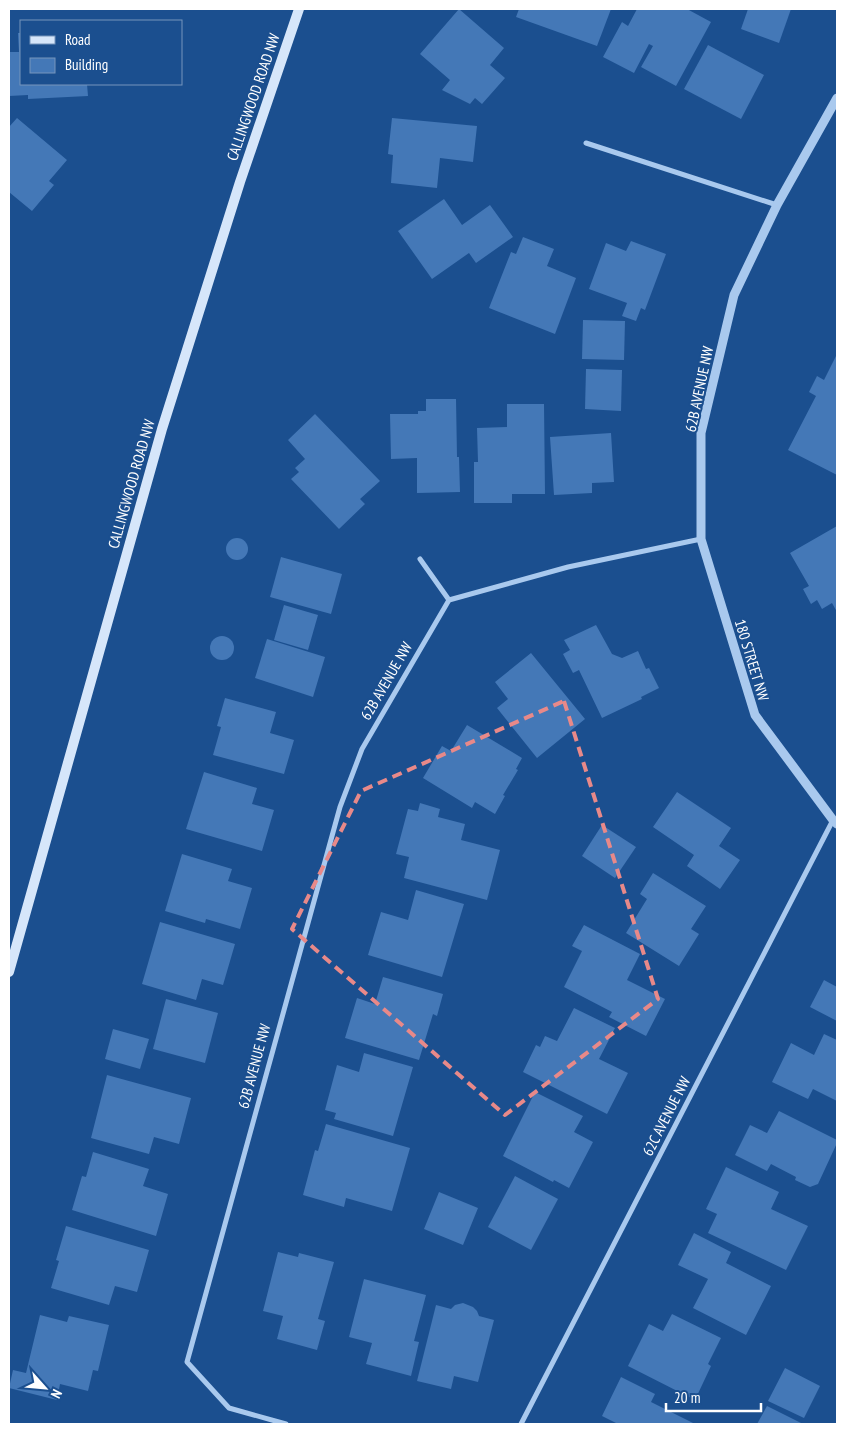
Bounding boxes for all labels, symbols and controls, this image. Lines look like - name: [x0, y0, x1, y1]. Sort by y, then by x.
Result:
- legend: [20, 20, 182, 85]
- text: Road: [65, 30, 91, 49]
- street label: CALLINGWOOD ROAD NW: [222, 31, 284, 163]
- text: Building: [65, 55, 108, 74]
- street label: 62B AVENUE NW: [681, 345, 717, 433]
- street label: CALLINGWOOD ROAD NW: [103, 417, 159, 551]
- street label: 180 STREET NW: [731, 617, 773, 703]
- street label: 62B AVENUE NW: [356, 639, 416, 723]
- street label: 62B AVENUE NW: [234, 1022, 274, 1110]
- street label: 62C AVENUE NW: [638, 1073, 694, 1159]
- north arrow: [20, 1363, 70, 1413]
- scale bar: [666, 1380, 761, 1412]
- text: N: [47, 1386, 66, 1401]
- text: 20 m: [674, 1388, 700, 1407]

